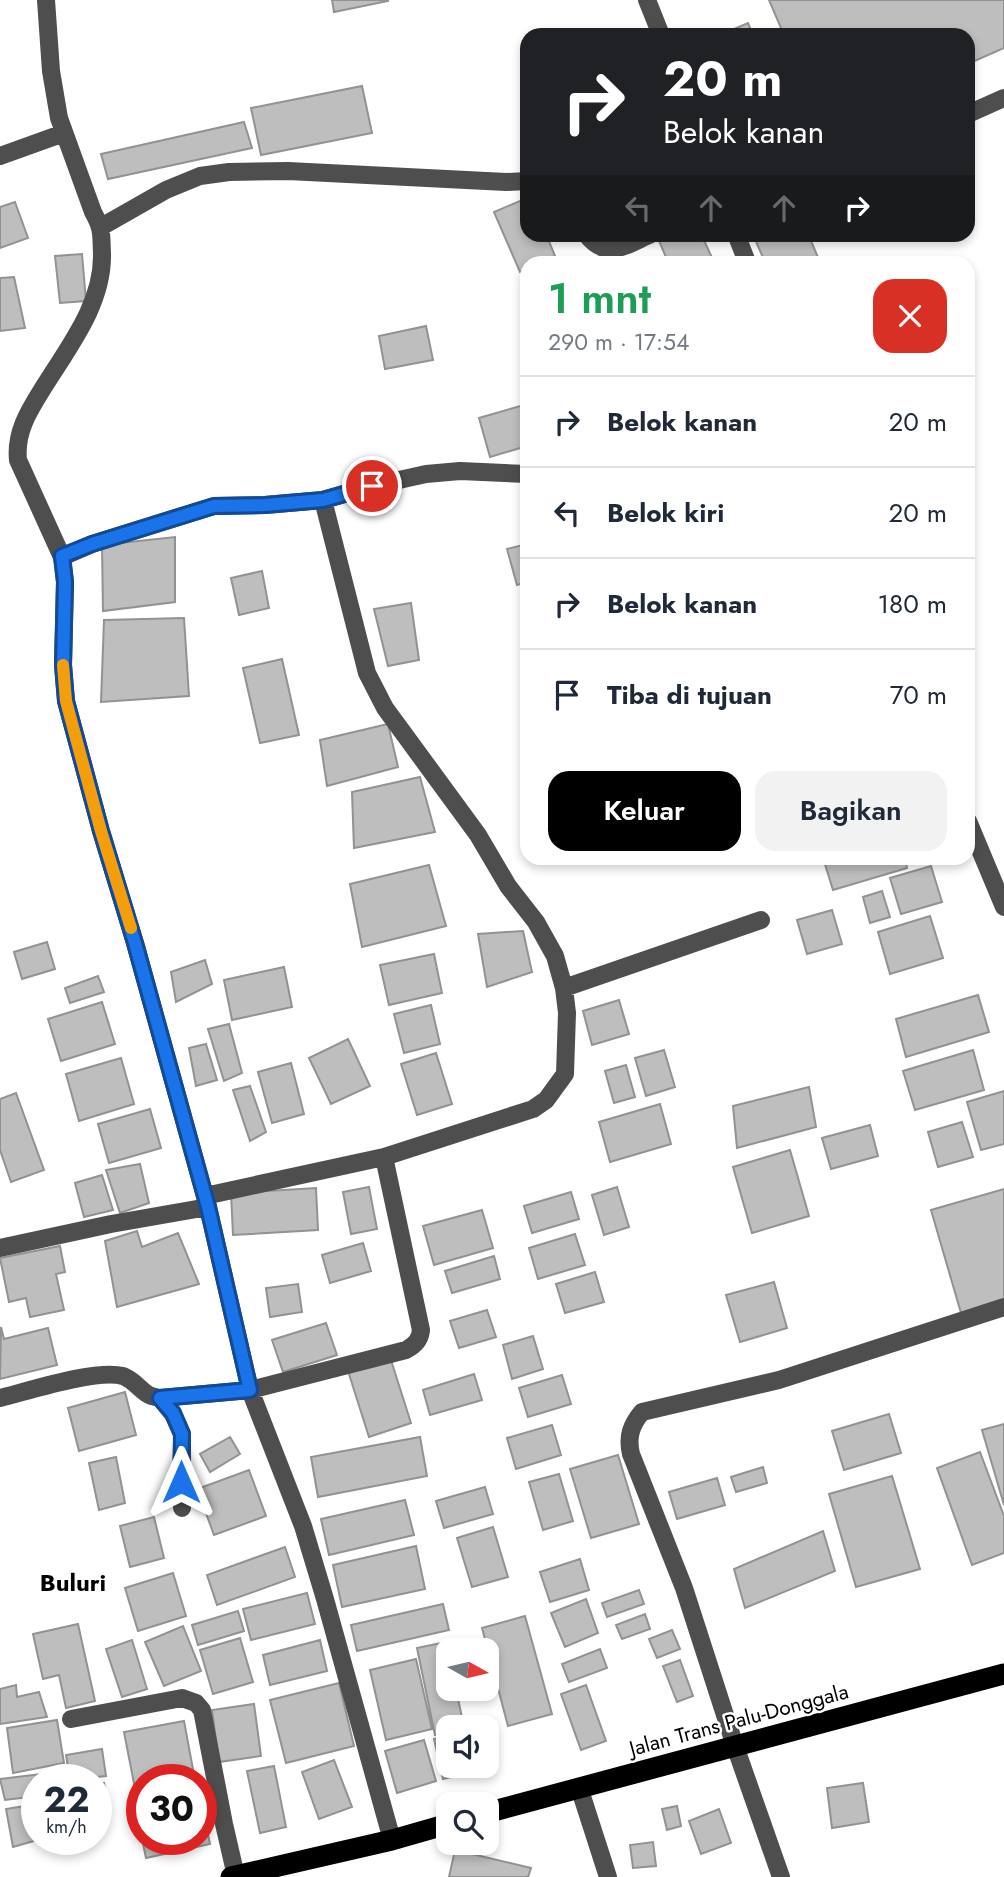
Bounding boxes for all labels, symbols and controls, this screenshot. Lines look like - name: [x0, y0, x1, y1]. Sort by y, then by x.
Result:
- text: 20 m: [663, 44, 782, 114]
- icon: right: [548, 56, 639, 147]
- text: Belok kanan: [663, 109, 824, 155]
- icon: left: [619, 189, 657, 227]
- icon: ahead: [692, 189, 730, 227]
- icon: ahead: [765, 189, 803, 227]
- icon: right: [838, 189, 876, 227]
- text: 1 mnt: [548, 268, 651, 329]
- button: close: [873, 279, 947, 353]
- text: 290 m · 17:54: [548, 325, 689, 359]
- icon: right: [548, 403, 586, 441]
- text: Belok kanan: [607, 403, 757, 441]
- text: 20 m: [889, 403, 947, 441]
- pin: [342, 456, 402, 516]
- icon: arrive: [353, 467, 391, 505]
- icon: left: [548, 494, 586, 532]
- text: Belok kiri: [607, 494, 724, 532]
- text: 20 m: [889, 494, 947, 532]
- icon: right: [548, 585, 586, 623]
- text: Belok kanan: [607, 585, 757, 623]
- text: 180 m: [877, 585, 947, 623]
- icon: arrive: [548, 676, 586, 714]
- text: Tiba di tujuan: [607, 676, 772, 714]
- text: 70 m: [890, 676, 947, 714]
- button: Keluar: [548, 771, 741, 851]
- button: Bagikan: [755, 771, 947, 851]
- position arrow: [144, 1445, 218, 1519]
- district label: Buluri: [40, 1565, 106, 1600]
- north arrow: [436, 1638, 499, 1701]
- map controls: [436, 1638, 499, 1855]
- street label: Jalan Trans Palu-Donggala: [623, 1676, 852, 1764]
- button: sound: [436, 1715, 499, 1778]
- speed limit sign: 30: [126, 1764, 217, 1855]
- text: 22: [44, 1775, 89, 1825]
- button: search: [436, 1792, 499, 1855]
- text: km/h: [46, 1814, 87, 1840]

